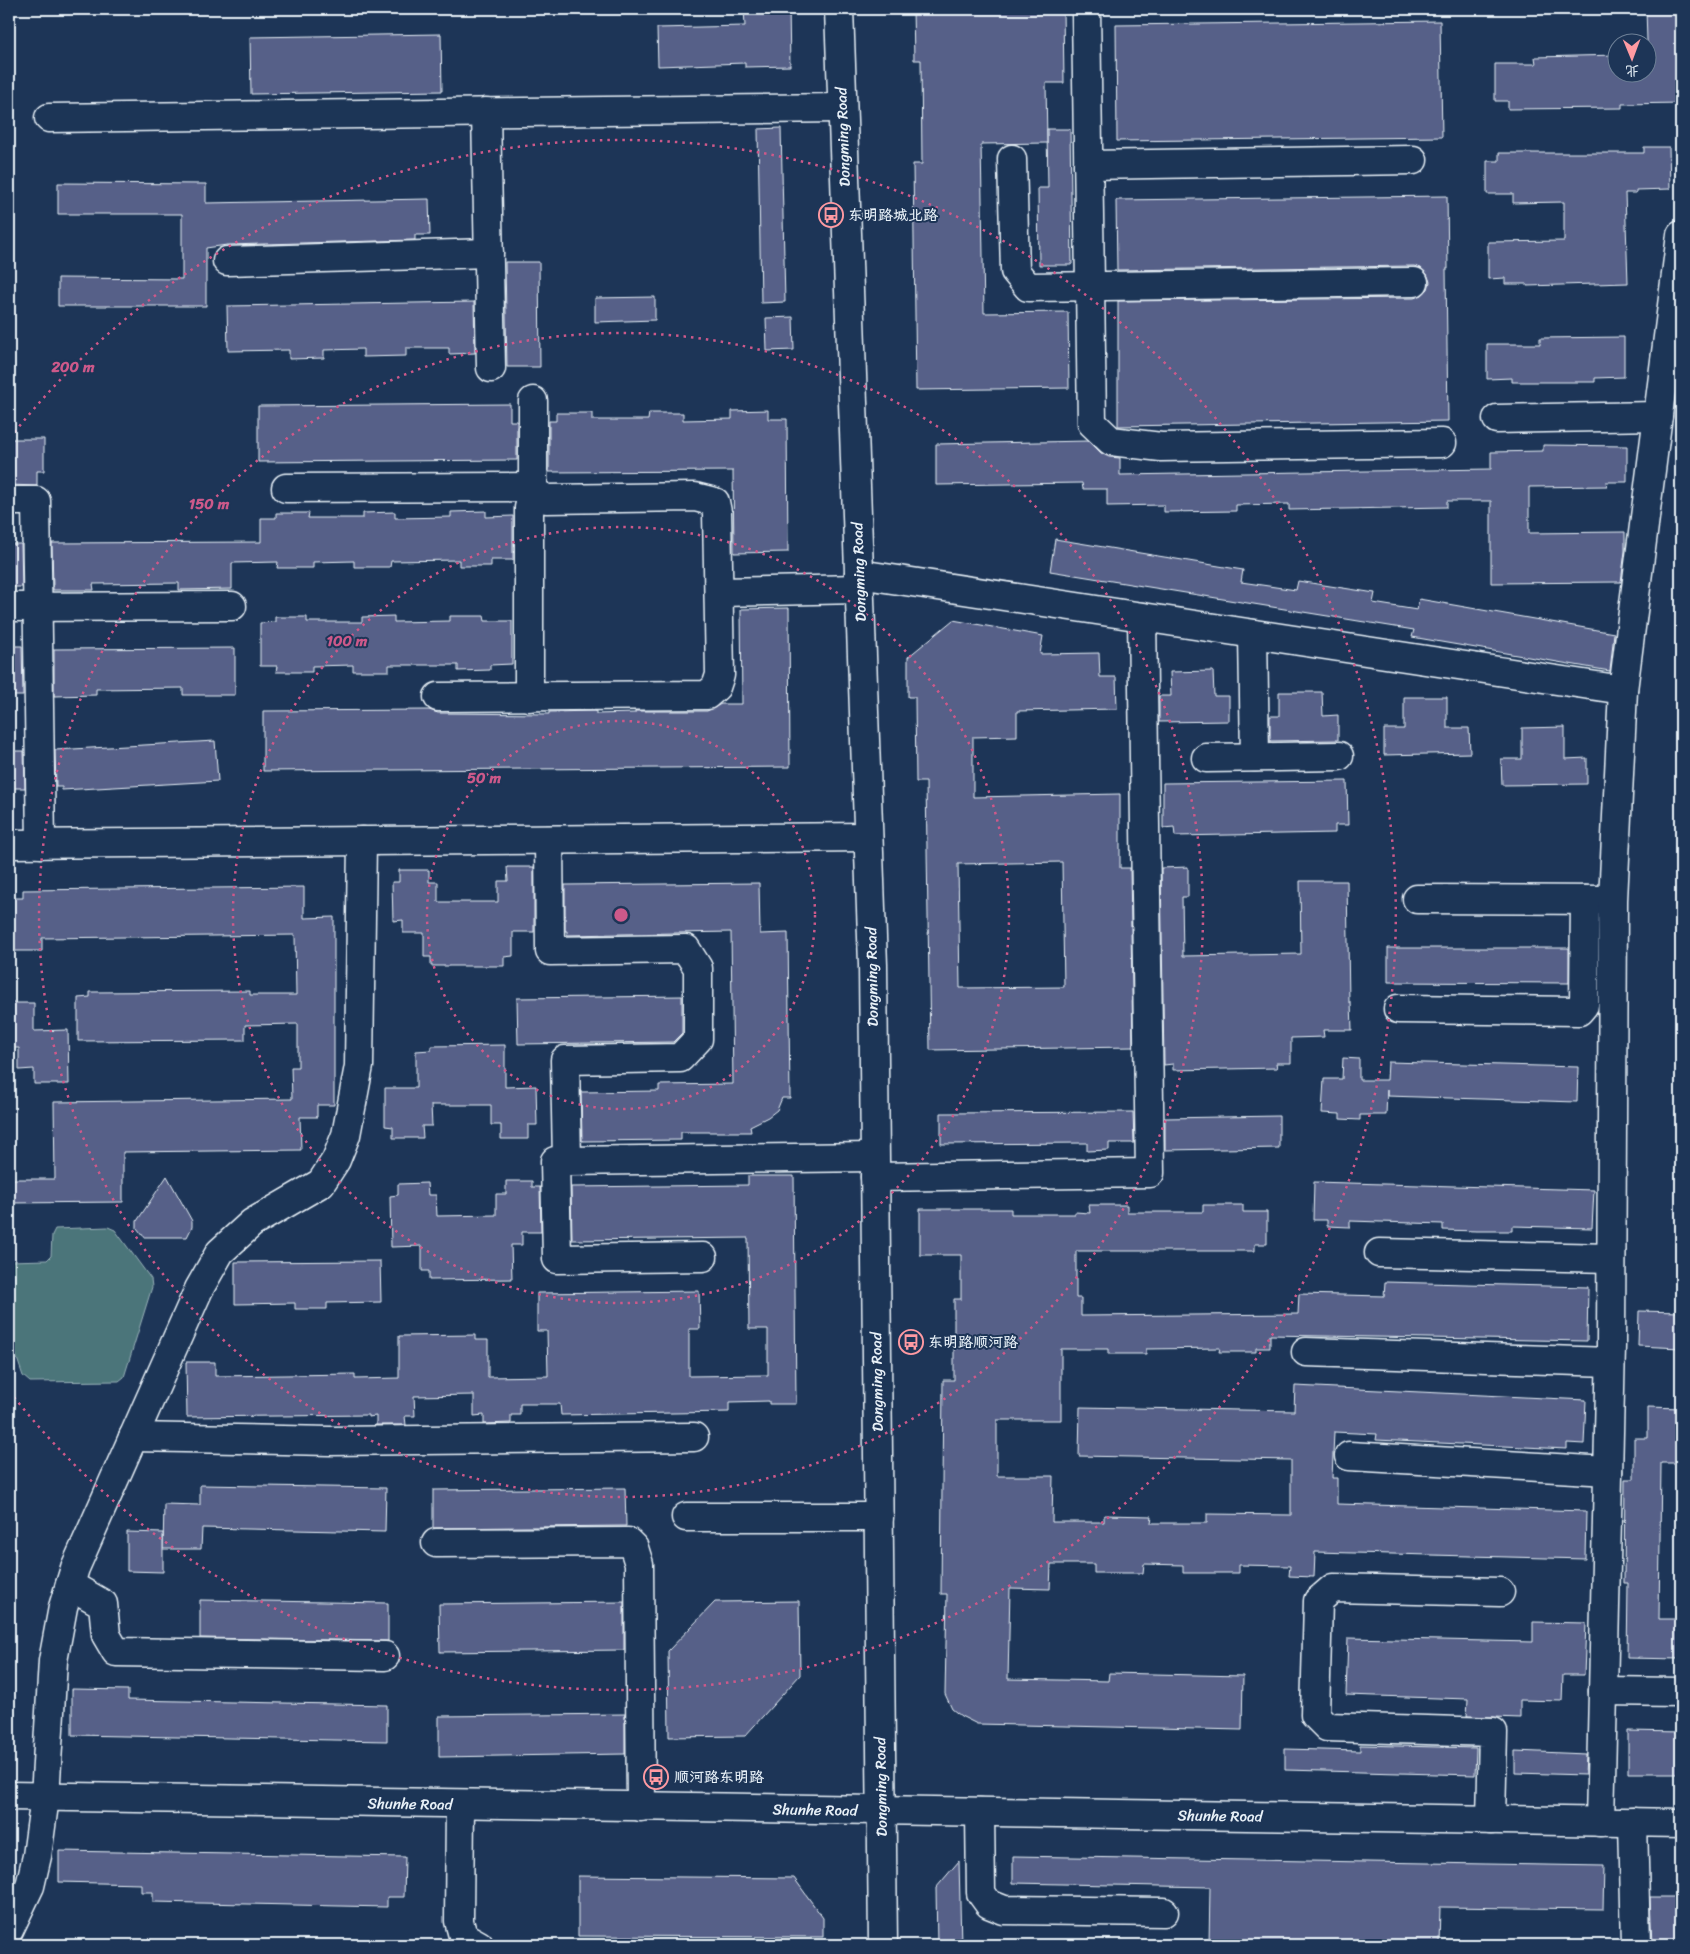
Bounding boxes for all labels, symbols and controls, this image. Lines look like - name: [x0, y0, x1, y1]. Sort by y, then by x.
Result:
- north arrow: [1608, 32, 1658, 82]
- text: 北: [1625, 58, 1639, 83]
- street label: Dongming Road: [828, 86, 858, 187]
- bus stop icon: 东明路城北路: [818, 202, 844, 228]
- place label: 东明路城北路: [848, 202, 938, 228]
- text: 200 m: [50, 354, 95, 380]
- text: 150 m: [189, 491, 230, 517]
- street label: Dongming Road: [844, 521, 874, 622]
- text: 100 m: [327, 628, 368, 654]
- text: 50 m: [467, 765, 502, 791]
- centre of rings: [612, 906, 630, 924]
- street label: Dongming Road: [858, 926, 886, 1027]
- bus stop icon: 东明路顺河路: [898, 1329, 924, 1355]
- place label: 东明路顺河路: [928, 1329, 1018, 1355]
- street label: Dongming Road: [863, 1331, 891, 1432]
- street label: Dongming Road: [867, 1736, 895, 1837]
- bus stop icon: 顺河路东明路: [643, 1764, 669, 1790]
- place label: 顺河路东明路: [674, 1764, 764, 1790]
- street label: Shunhe Road: [367, 1790, 454, 1818]
- street label: Shunhe Road: [772, 1796, 859, 1824]
- street label: Shunhe Road: [1177, 1802, 1264, 1830]

